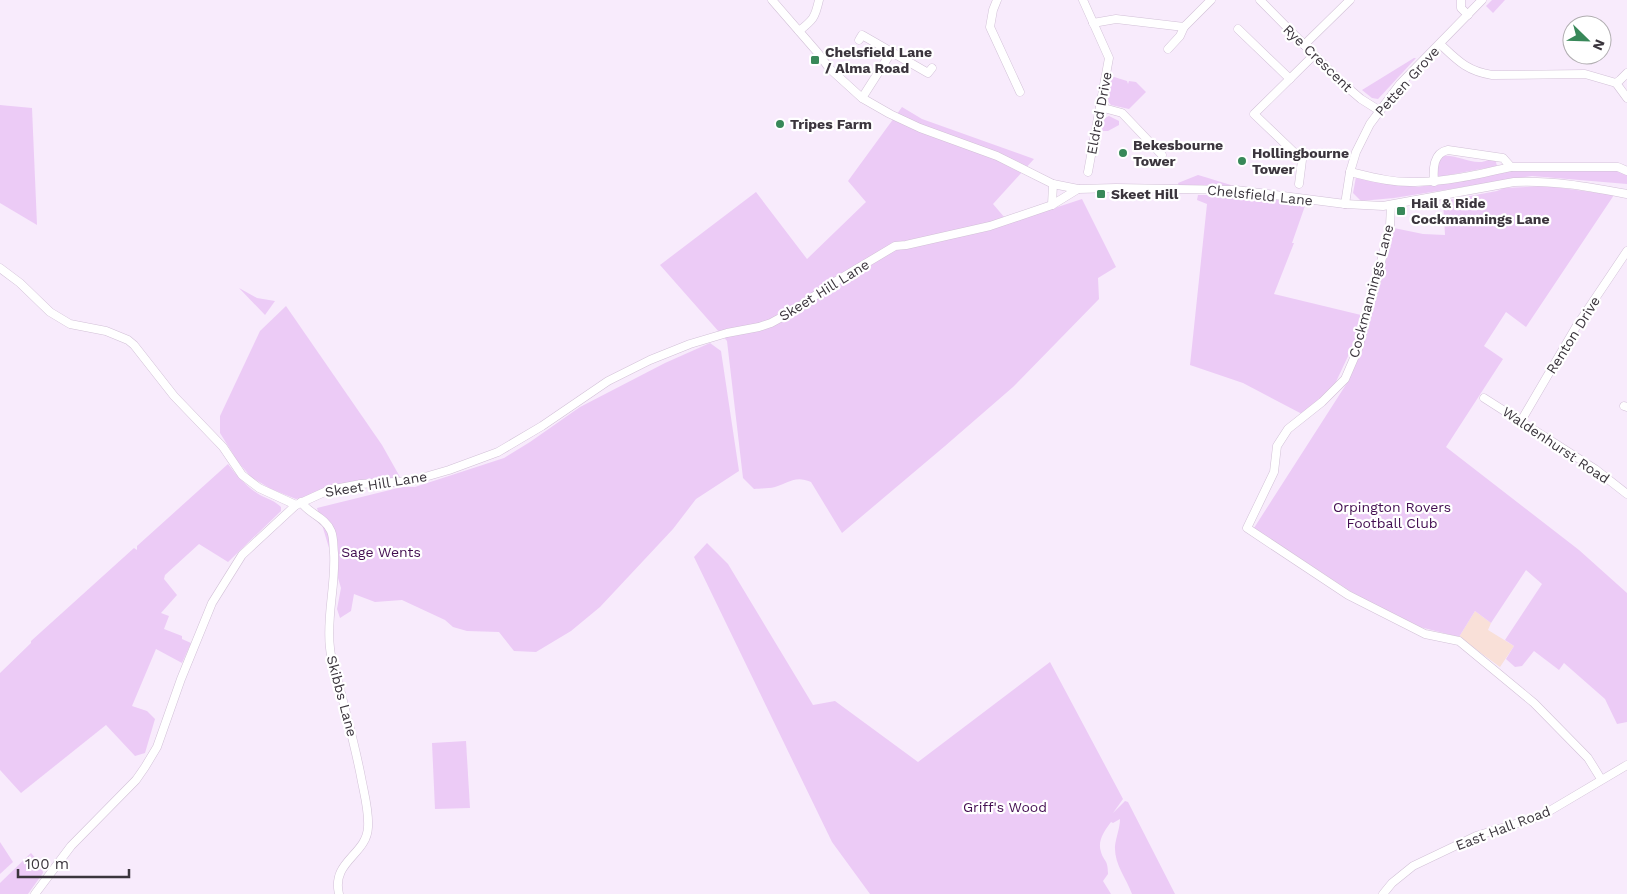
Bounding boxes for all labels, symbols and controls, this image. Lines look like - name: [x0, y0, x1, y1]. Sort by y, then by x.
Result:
- north arrow: [1562, 15, 1612, 65]
- street label: Rye Crescent: [1280, 21, 1356, 95]
- text: N: [1590, 37, 1608, 53]
- street label: Petten Grove: [1372, 43, 1442, 119]
- place label: Chelsfield Lane / Alma Road: [825, 44, 932, 76]
- marker: Chelsfield Lane / Alma Road: [809, 54, 821, 66]
- street label: Eldred Drive: [1083, 70, 1115, 156]
- place label: Tripes Farm: [790, 116, 872, 132]
- marker: Tripes Farm: [774, 118, 786, 130]
- place label: Bekesbourne Tower: [1133, 137, 1223, 169]
- place label: Hollingbourne Tower: [1252, 145, 1349, 177]
- marker: Bekesbourne Tower: [1117, 147, 1129, 159]
- marker: Hollingbourne Tower: [1236, 155, 1248, 167]
- street label: Chelsfield Lane: [1206, 181, 1314, 209]
- place label: Skeet Hill: [1111, 186, 1179, 202]
- marker: Skeet Hill: [1095, 188, 1107, 200]
- place label: Hail & Ride Cockmannings Lane: [1411, 195, 1550, 227]
- marker: Hail & Ride Cockmannings Lane: [1395, 205, 1407, 217]
- street label: Cockmannings Lane: [1345, 223, 1397, 359]
- street label: Skeet Hill Lane: [776, 256, 872, 324]
- street label: Renton Drive: [1543, 293, 1603, 377]
- street label: Waldenhurst Road: [1499, 403, 1613, 487]
- street label: Skeet Hill Lane: [324, 468, 428, 500]
- park label: Orpington Rovers Football Club: [1333, 499, 1451, 531]
- park label: Sage Wents: [341, 544, 421, 560]
- street label: Skibbs Lane: [323, 654, 361, 738]
- park label: Griff's Wood: [963, 799, 1047, 815]
- street label: East Hall Road: [1453, 803, 1553, 853]
- scale bar: [18, 846, 129, 878]
- text: 100 m: [25, 855, 69, 873]

